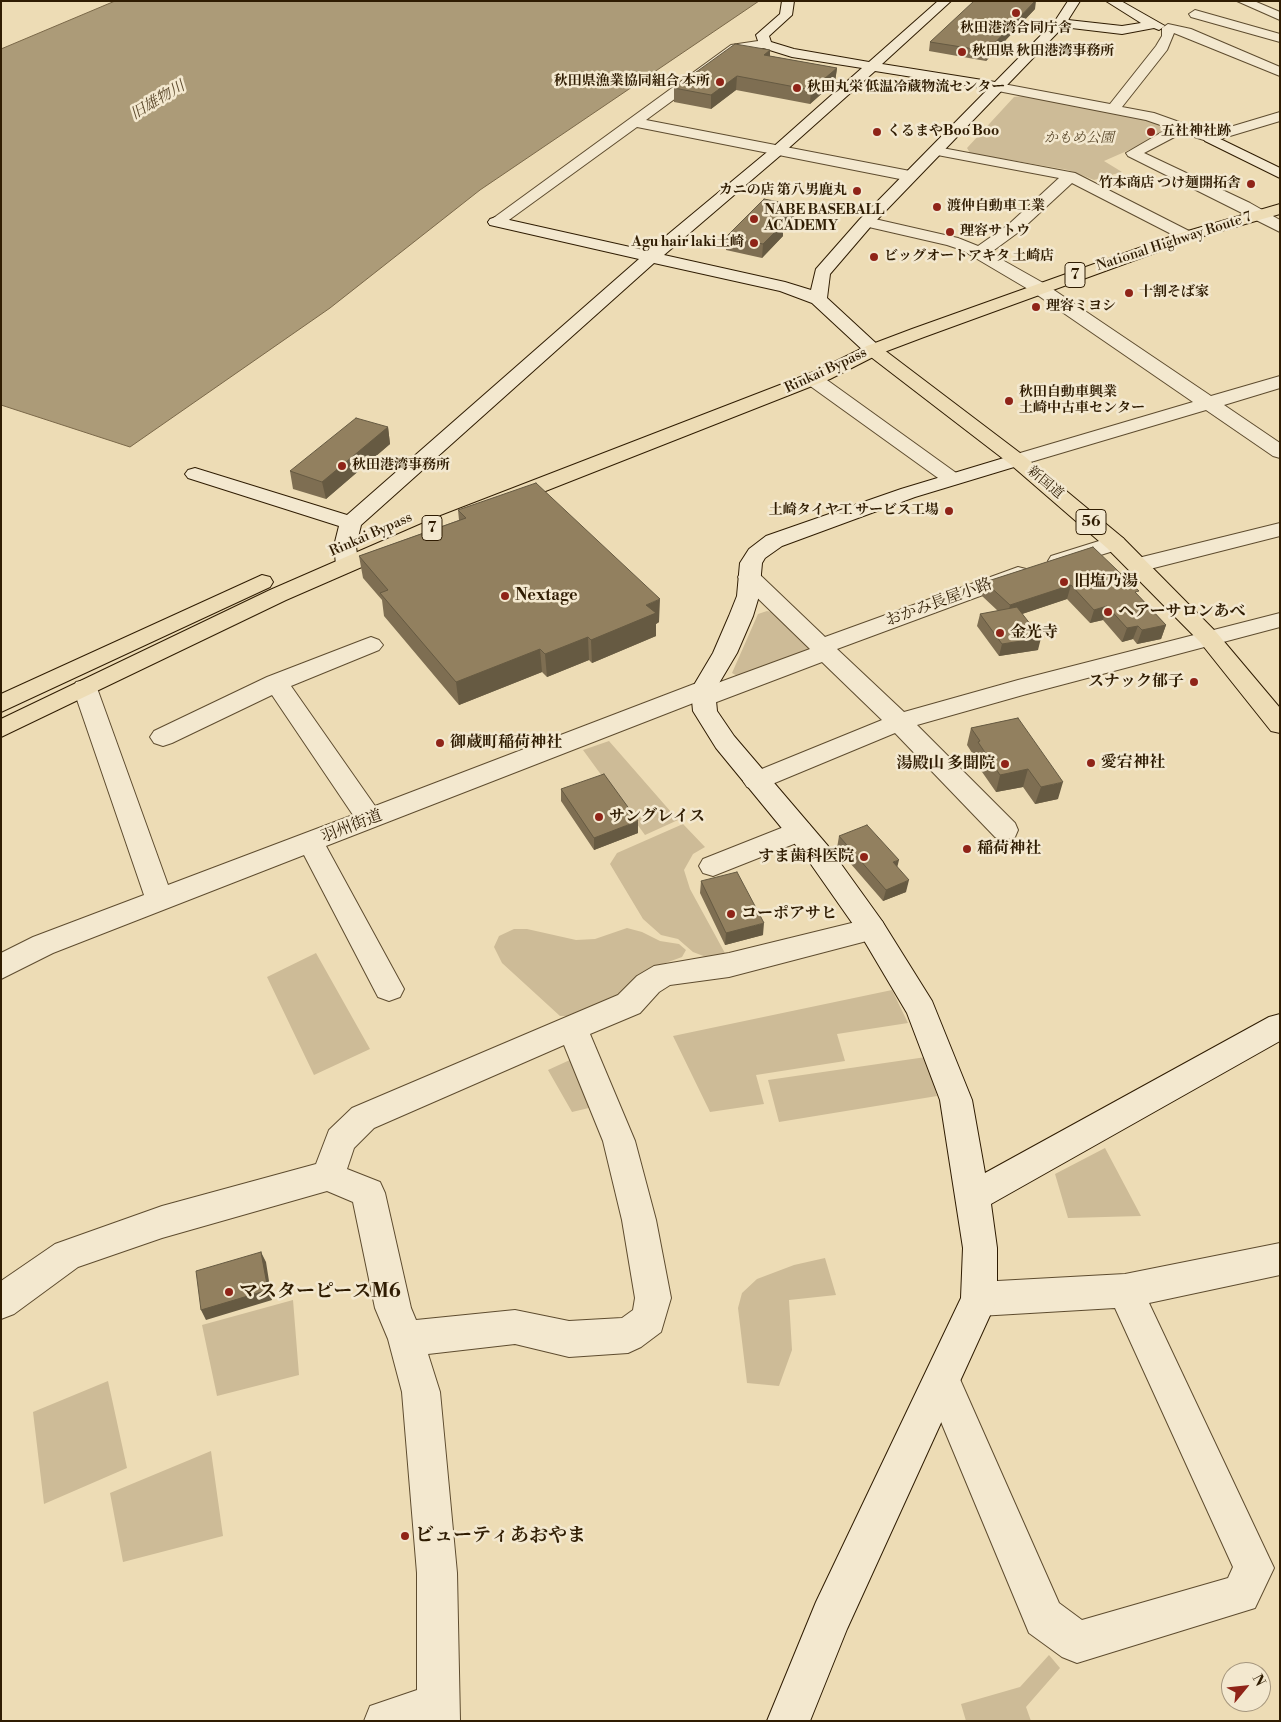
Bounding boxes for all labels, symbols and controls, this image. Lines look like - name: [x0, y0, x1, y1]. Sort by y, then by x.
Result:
- marker: 秋田港湾合同庁舎: [1010, 7, 1022, 19]
- place label: 秋田港湾合同庁舎: [960, 21, 1072, 37]
- place label: 秋田県 秋田港湾事務所: [972, 44, 1114, 60]
- marker: 秋田県 秋田港湾事務所: [956, 46, 968, 58]
- place label: 秋田県漁業協同組合 本所: [554, 74, 710, 90]
- marker: 秋田県漁業協同組合 本所: [714, 76, 726, 88]
- water label: 旧雄物川: [128, 78, 188, 124]
- place label: 秋田丸栄 低温冷蔵物流センター: [807, 80, 1005, 96]
- marker: 秋田丸栄 低温冷蔵物流センター: [791, 82, 803, 94]
- place label: くるまやBoo Boo: [887, 124, 999, 140]
- place label: 五社神社跡: [1161, 124, 1231, 140]
- marker: くるまやBoo Boo: [871, 126, 883, 138]
- marker: 五社神社跡: [1145, 126, 1157, 138]
- park label: かもめ公園: [1044, 131, 1114, 147]
- place label: 竹本商店 つけ麺開拓舎: [1099, 176, 1241, 192]
- marker: 竹本商店 つけ麺開拓舎: [1245, 178, 1257, 190]
- place label: カニの店 第八男鹿丸: [719, 183, 847, 199]
- marker: カニの店 第八男鹿丸: [851, 185, 863, 197]
- place label: 渡仲自動車工業: [947, 199, 1045, 215]
- marker: 渡仲自動車工業: [931, 201, 943, 213]
- place label: NABE BASEBALL ACADEMY: [764, 203, 885, 236]
- street label: National Highway Route 7: [1094, 209, 1254, 275]
- marker: NABE BASEBALL ACADEMY: [748, 213, 760, 225]
- place label: 理容サトウ: [960, 224, 1030, 240]
- marker: 理容サトウ: [944, 226, 956, 238]
- place label: Agu hair laki土崎: [632, 235, 744, 251]
- marker: Agu hair laki土崎: [748, 237, 760, 249]
- place label: ビッグオートアキタ 土崎店: [884, 249, 1054, 265]
- marker: ビッグオートアキタ 土崎店: [868, 251, 880, 263]
- road number: 7: [1065, 262, 1085, 288]
- place label: 十割そば家: [1139, 285, 1209, 301]
- marker: 十割そば家: [1123, 287, 1135, 299]
- place label: 理容ミヨシ: [1046, 299, 1116, 315]
- marker: 理容ミヨシ: [1030, 301, 1042, 313]
- street label: Rinkai Bypass: [782, 345, 870, 397]
- place label: 秋田自動車興業 土崎中古車センター: [1019, 385, 1145, 418]
- marker: 秋田自動車興業 土崎中古車センター: [1003, 395, 1015, 407]
- place label: 秋田港湾事務所: [352, 458, 450, 474]
- marker: 秋田港湾事務所: [336, 460, 348, 472]
- street label: 新国道: [1024, 463, 1066, 503]
- place label: 土崎タイヤ工 サービス工場: [769, 503, 939, 519]
- marker: 土崎タイヤ工 サービス工場: [943, 505, 955, 517]
- street label: Rinkai Bypass: [327, 509, 415, 561]
- road number: 56: [1076, 510, 1106, 534]
- road number: 7: [422, 516, 442, 540]
- place label: 旧塩乃湯: [1074, 572, 1138, 592]
- street label: おかみ長屋小路: [883, 575, 995, 631]
- marker: 旧塩乃湯: [1058, 576, 1070, 588]
- place label: Nextage: [515, 586, 578, 606]
- marker: Nextage: [499, 590, 511, 602]
- place label: ヘアーサロンあべ: [1118, 602, 1246, 622]
- marker: ヘアーサロンあべ: [1102, 606, 1114, 618]
- place label: 金光寺: [1010, 623, 1058, 643]
- marker: 金光寺: [994, 627, 1006, 639]
- place label: スナック郁子: [1088, 672, 1184, 692]
- marker: スナック郁子: [1188, 676, 1200, 688]
- place label: 御蔵町稲荷神社: [450, 733, 562, 753]
- marker: 御蔵町稲荷神社: [434, 737, 446, 749]
- place label: 愛宕神社: [1101, 753, 1165, 773]
- place label: 湯殿山 多聞院: [896, 754, 995, 774]
- marker: 愛宕神社: [1085, 757, 1097, 769]
- marker: 湯殿山 多聞院: [999, 758, 1011, 770]
- street label: 羽州街道: [319, 807, 385, 847]
- place label: サングレイス: [609, 807, 705, 827]
- marker: サングレイス: [593, 811, 605, 823]
- place label: 稲荷神社: [977, 839, 1041, 859]
- marker: 稲荷神社: [961, 843, 973, 855]
- place label: すま歯科医院: [758, 847, 854, 867]
- marker: すま歯科医院: [858, 851, 870, 863]
- place label: コーポアサヒ: [741, 904, 837, 924]
- marker: コーポアサヒ: [725, 908, 737, 920]
- place label: マスターピースM6: [239, 1281, 401, 1303]
- marker: マスターピースM6: [223, 1286, 235, 1298]
- place label: ビューティあおやま: [415, 1525, 586, 1547]
- marker: ビューティあおやま: [399, 1530, 411, 1542]
- north arrow: [1221, 1662, 1271, 1712]
- text: N: [1248, 1671, 1269, 1690]

